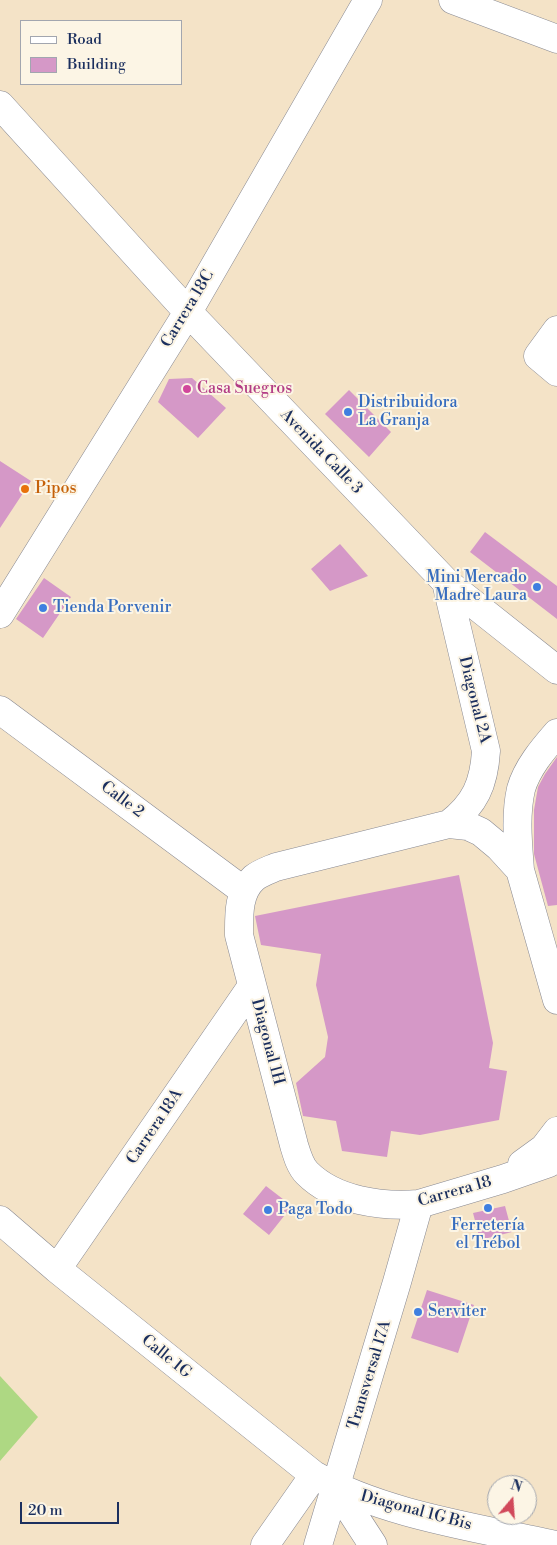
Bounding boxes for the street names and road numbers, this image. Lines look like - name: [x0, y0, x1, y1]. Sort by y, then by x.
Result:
- street label: Carrera 18C: [157, 267, 219, 351]
- street label: Avenida Calle 3: [276, 406, 366, 498]
- street label: Diagonal 2A: [454, 655, 494, 745]
- street label: Calle 2: [97, 778, 147, 822]
- street label: Diagonal 1H: [246, 997, 288, 1087]
- street label: Carrera 18A: [123, 1086, 187, 1168]
- street label: Carrera 18: [416, 1172, 494, 1212]
- street label: Transversal 17A: [344, 1318, 396, 1432]
- street label: Calle 1G: [137, 1331, 195, 1383]
- street label: Diagonal 1G Bis: [358, 1487, 474, 1535]

